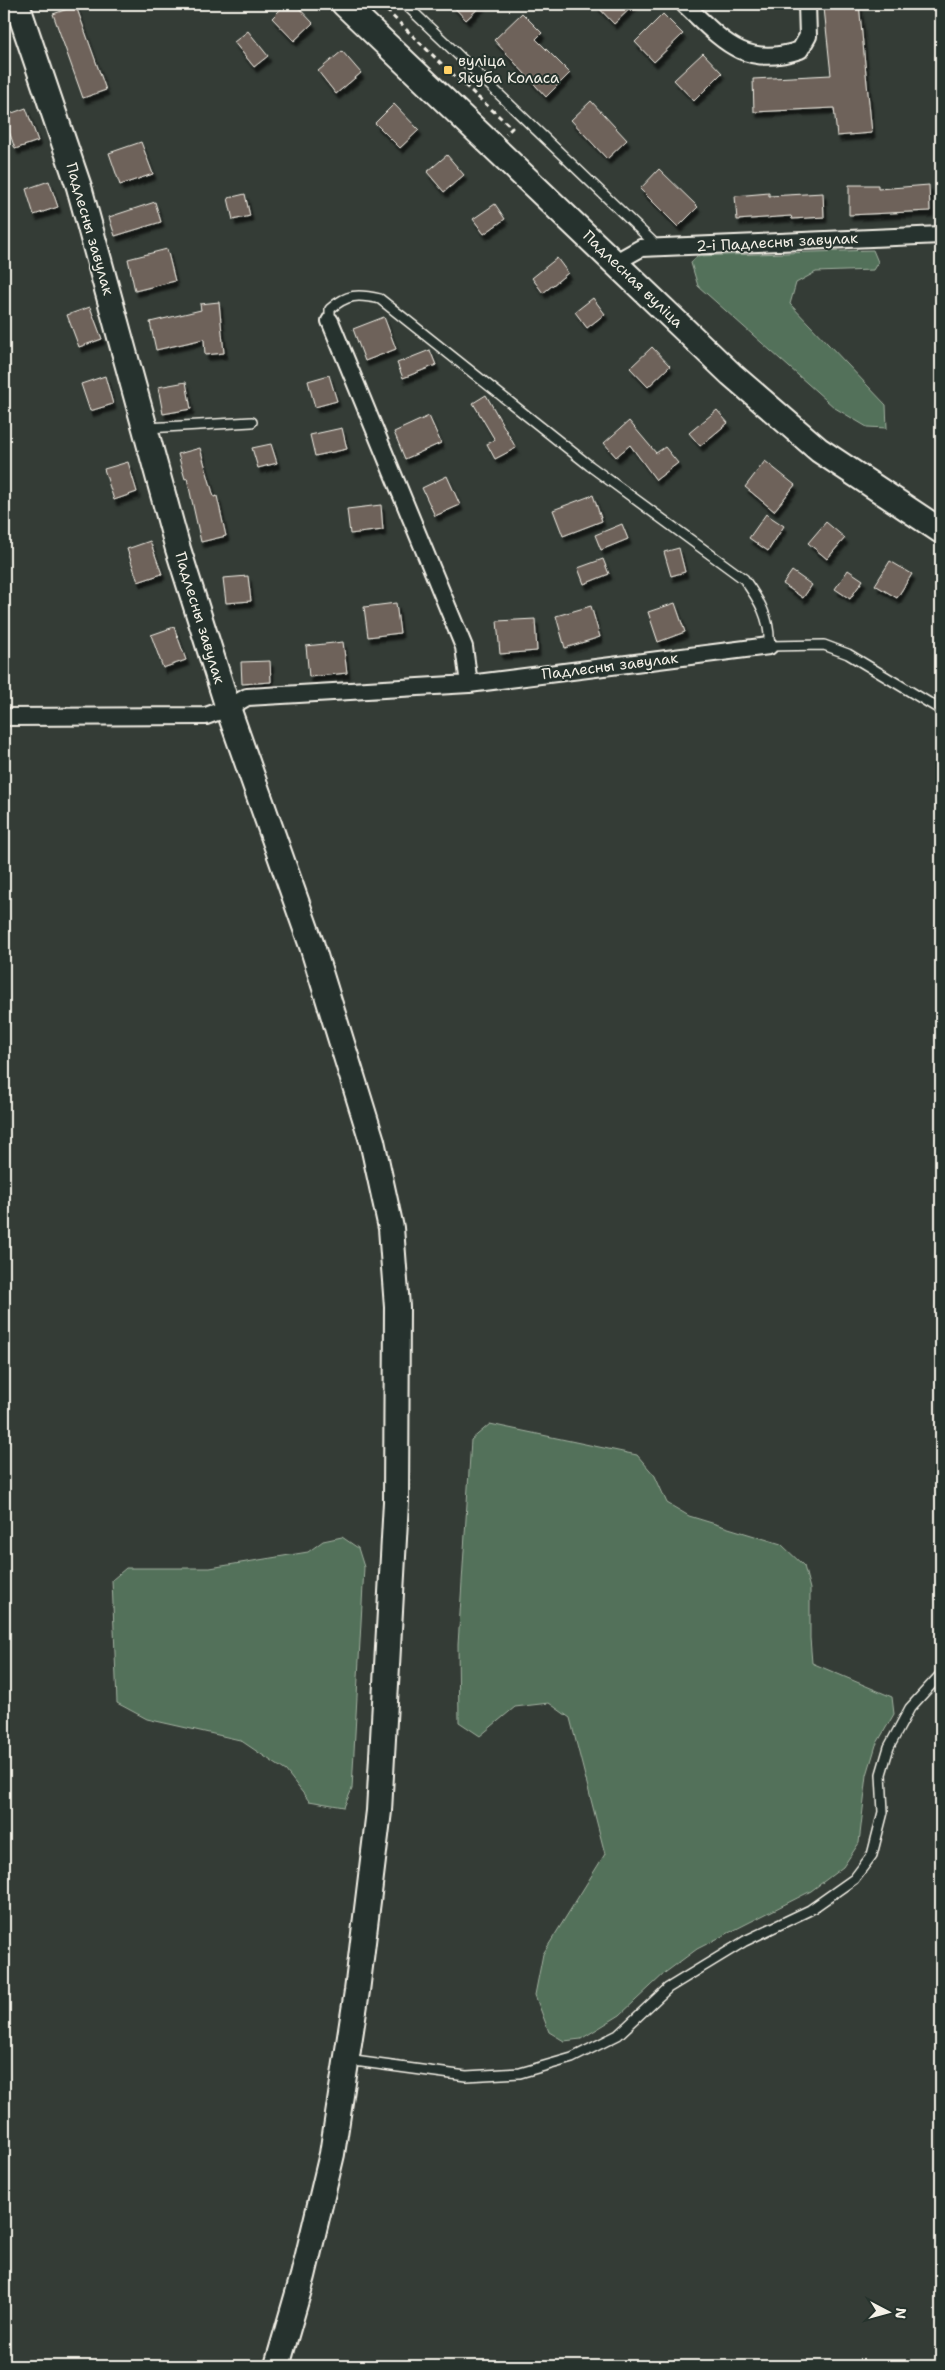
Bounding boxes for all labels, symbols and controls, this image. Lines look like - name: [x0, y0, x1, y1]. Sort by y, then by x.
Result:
- place label: вуліца Якуба Коласа: [458, 51, 560, 88]
- marker: вуліца Якуба Коласа: [442, 64, 454, 76]
- street label: Падлесны завулак: [61, 160, 119, 298]
- street label: Падлесная вуліца: [579, 226, 688, 333]
- street label: 2-і Падлесны завулак: [696, 228, 858, 256]
- street label: Падлесны завулак: [170, 550, 230, 686]
- street label: Падлесны завулак: [541, 648, 679, 684]
- north arrow: [862, 2288, 912, 2338]
- text: N: [891, 2307, 910, 2320]

